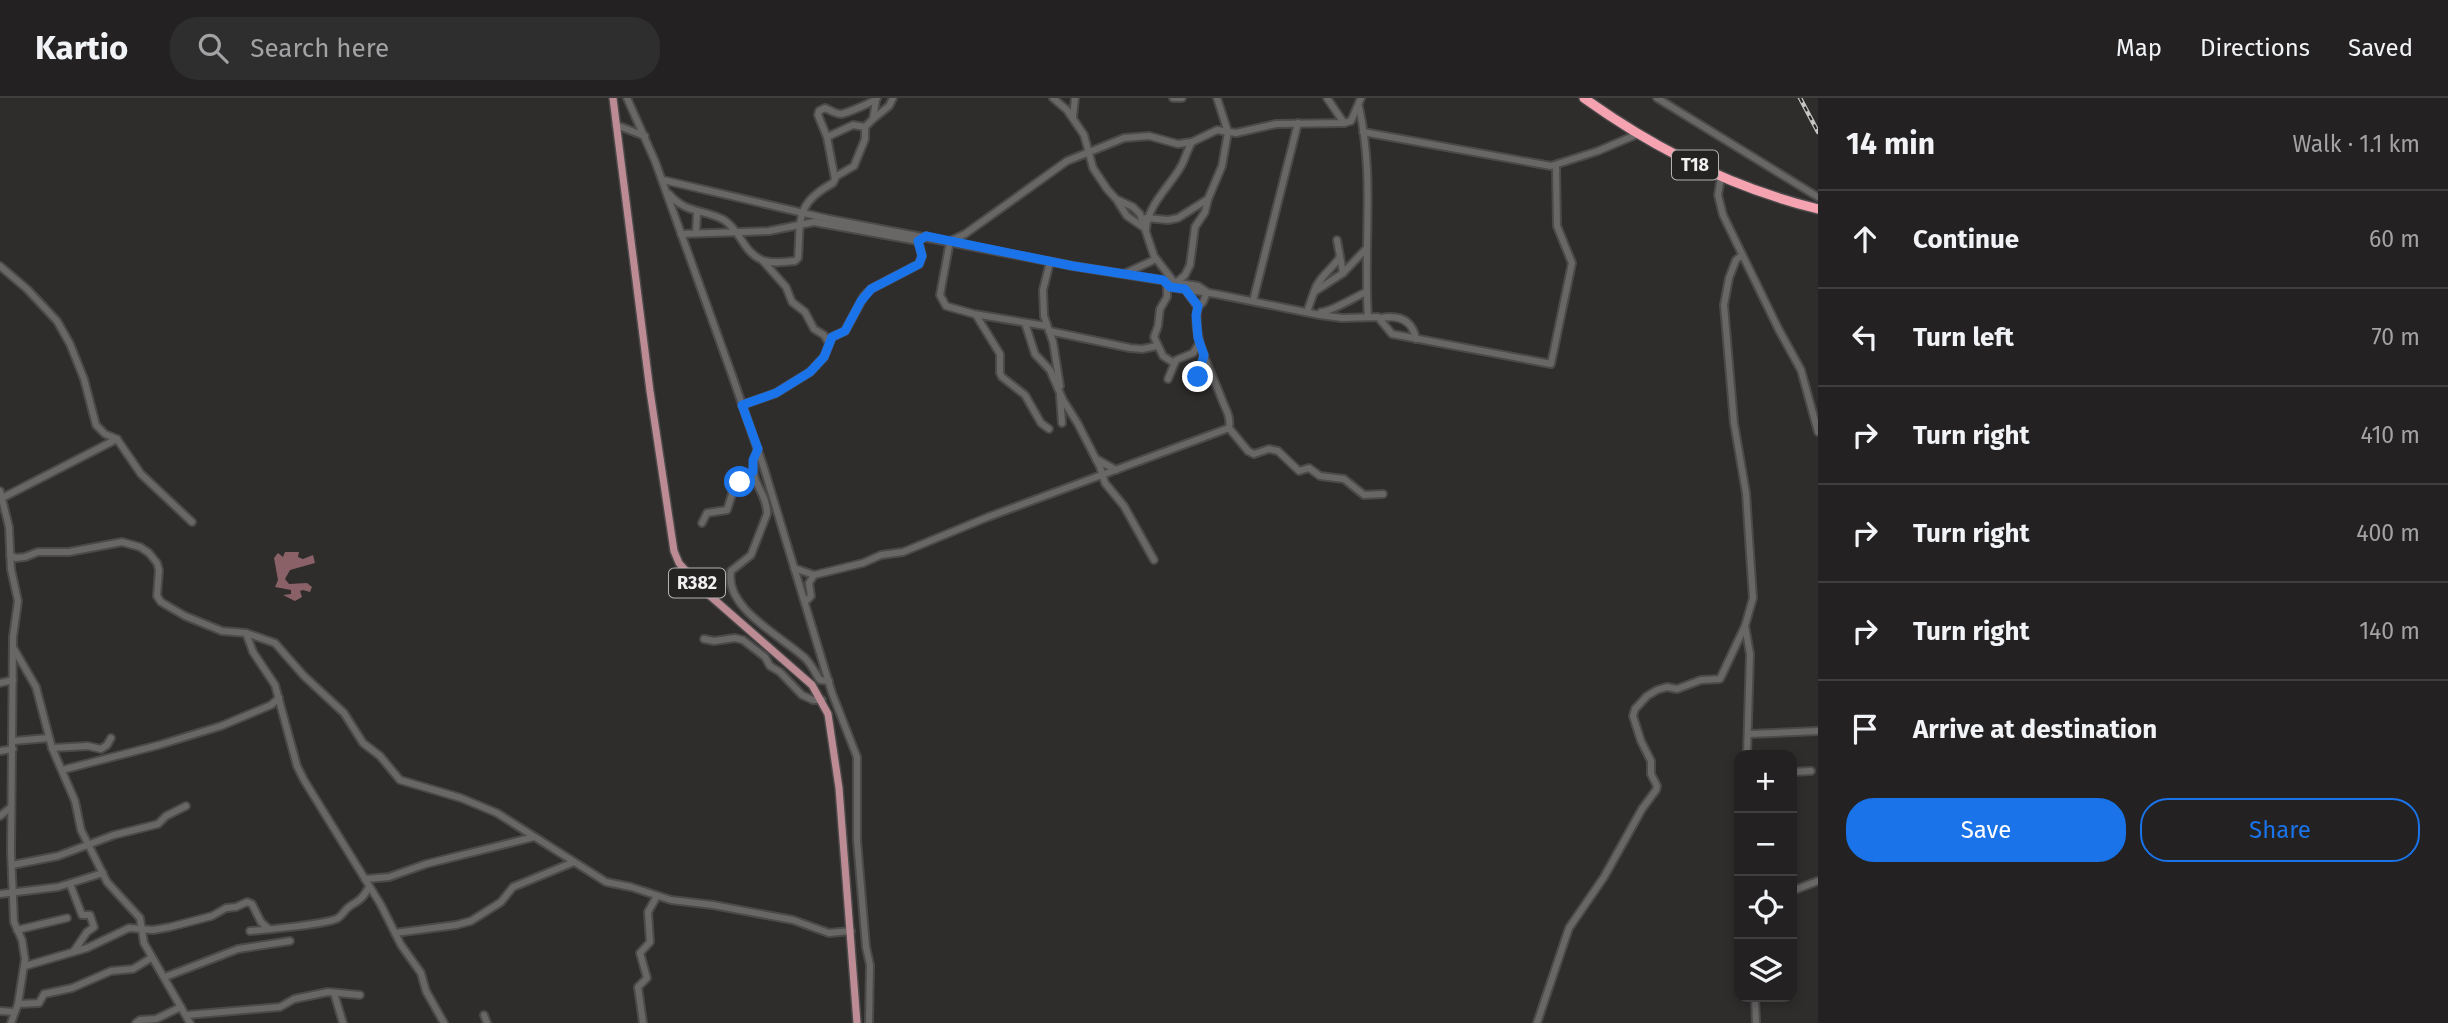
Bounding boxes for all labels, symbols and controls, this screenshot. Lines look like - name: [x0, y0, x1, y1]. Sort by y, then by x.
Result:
- search box: [170, 17, 660, 80]
- text: Kartio: [35, 28, 128, 68]
- icon: search: [194, 29, 232, 67]
- text: Search here: [250, 33, 389, 64]
- text: Map: [2116, 34, 2162, 62]
- text: Directions: [2200, 34, 2310, 62]
- text: Saved: [2348, 34, 2413, 62]
- text: 14 min: [1846, 126, 1935, 162]
- text: Walk · 1.1 km: [2292, 130, 2420, 158]
- road number: T18: [1672, 150, 1718, 180]
- icon: ahead: [1846, 220, 1884, 258]
- text: Continue: [1913, 224, 2019, 255]
- text: 60 m: [2369, 225, 2420, 253]
- icon: left: [1846, 318, 1884, 356]
- text: Turn left: [1913, 322, 2014, 353]
- text: 70 m: [2371, 323, 2420, 351]
- route end: [1182, 361, 1213, 392]
- icon: right: [1846, 416, 1884, 454]
- text: Turn right: [1913, 420, 2030, 451]
- text: 410 m: [2360, 421, 2420, 449]
- route start: [724, 466, 755, 497]
- icon: right: [1846, 514, 1884, 552]
- text: Turn right: [1913, 518, 2030, 549]
- text: 400 m: [2356, 519, 2420, 547]
- road number: R382: [669, 569, 725, 598]
- icon: right: [1846, 612, 1884, 650]
- text: Turn right: [1913, 616, 2030, 647]
- text: 140 m: [2359, 617, 2420, 645]
- icon: arrive: [1846, 710, 1884, 748]
- text: Arrive at destination: [1913, 714, 2157, 745]
- map controls: [1734, 750, 1797, 1002]
- button: +: [1734, 750, 1797, 813]
- button: Save: [1846, 798, 2126, 862]
- button: Share: [2140, 798, 2420, 862]
- button: −: [1734, 813, 1797, 876]
- button: locate: [1734, 876, 1797, 939]
- button: layers: [1734, 939, 1797, 1002]

